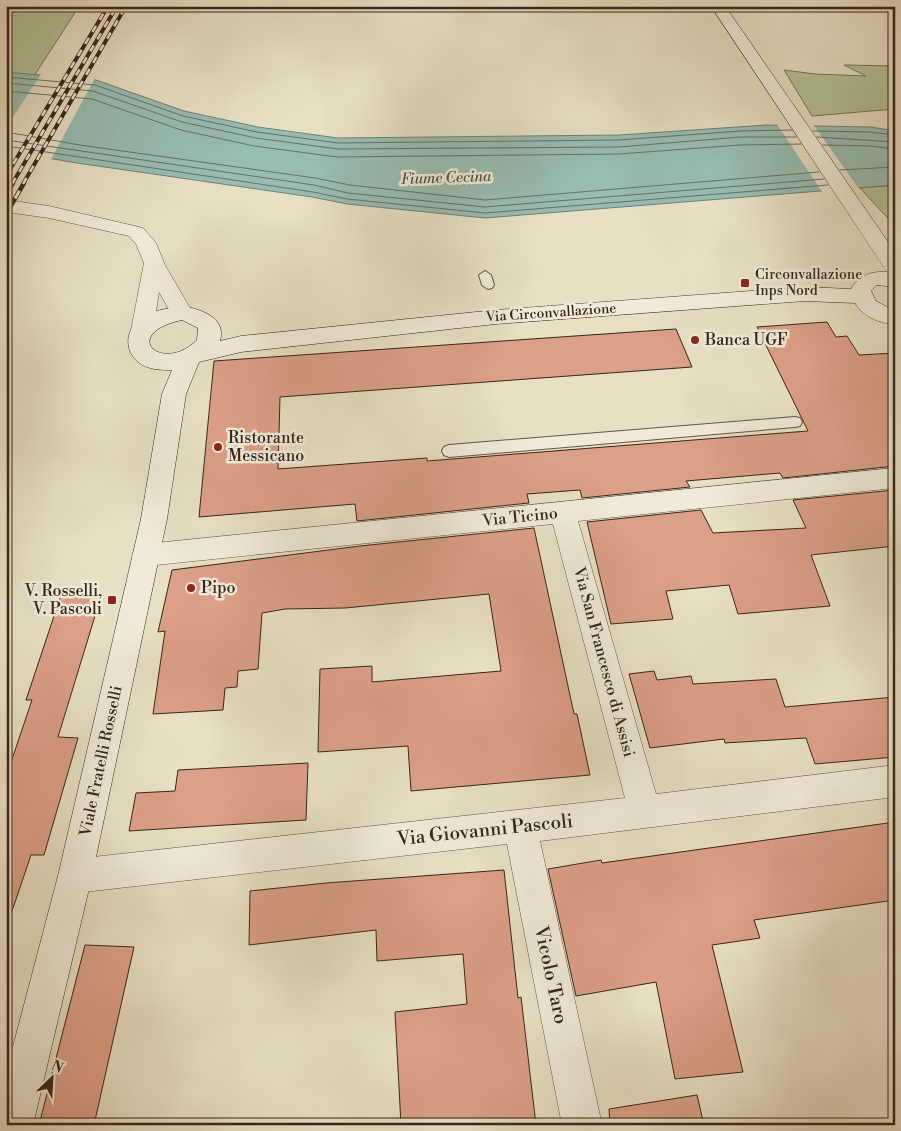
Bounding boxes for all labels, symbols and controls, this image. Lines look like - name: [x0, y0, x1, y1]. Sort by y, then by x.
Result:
- water label: Fiume Cecina: [400, 167, 492, 189]
- place label: Circonvallazione Inps Nord: [755, 266, 862, 300]
- marker: Circonvallazione Inps Nord: [739, 277, 751, 289]
- street label: Via Circonvallazione: [484, 299, 617, 327]
- place label: Banca UGF: [704, 330, 787, 350]
- marker: Banca UGF: [689, 334, 701, 346]
- place label: Ristorante Messicano: [228, 428, 304, 466]
- marker: Ristorante Messicano: [212, 441, 224, 453]
- street label: Via Ticino: [480, 503, 559, 531]
- street label: Via San Francesco di Assisi: [569, 564, 639, 759]
- place label: Pipo: [201, 578, 235, 598]
- place label: V. Rosselli, V. Pascoli: [24, 581, 102, 619]
- marker: Pipo: [185, 582, 197, 594]
- marker: V. Rosselli, V. Pascoli: [106, 594, 118, 606]
- street label: Viale Fratelli Rosselli: [75, 684, 127, 839]
- street label: Via Giovanni Pascoli: [395, 809, 574, 851]
- street label: Vicolo Taro: [529, 923, 573, 1026]
- north arrow: [28, 1054, 78, 1104]
- text: N: [48, 1057, 66, 1078]

